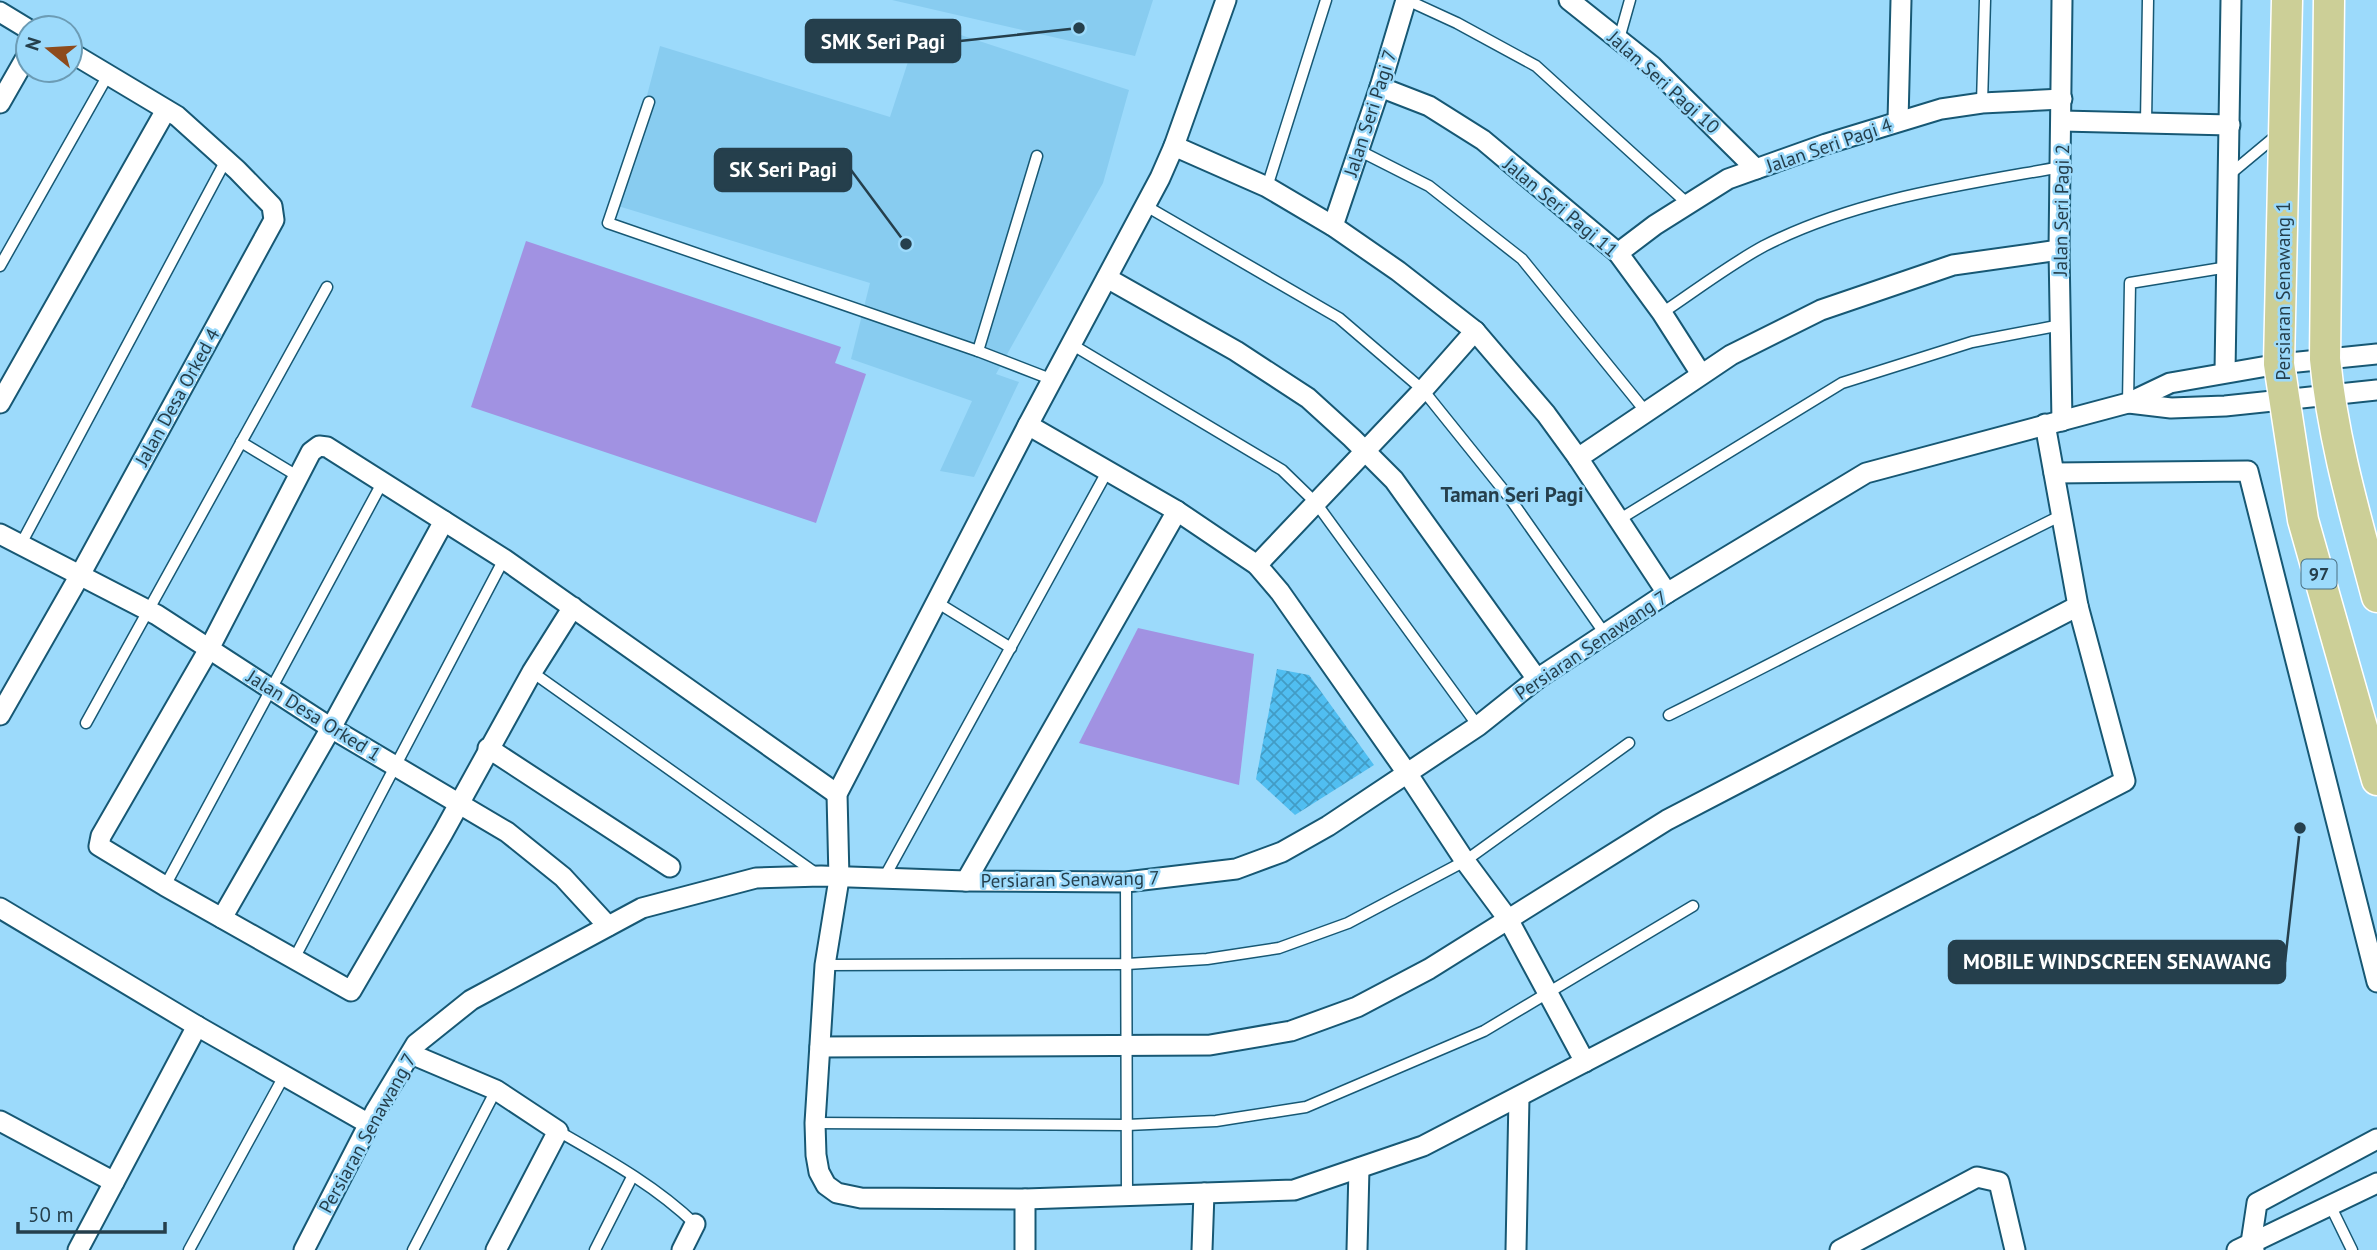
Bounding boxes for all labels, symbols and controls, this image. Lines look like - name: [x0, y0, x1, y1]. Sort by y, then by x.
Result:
- north arrow: [14, 14, 84, 84]
- callout: SMK Seri Pagi: [806, 20, 960, 62]
- street label: Jalan Seri Pagi 10: [1602, 25, 1725, 138]
- text: SMK Seri Pagi: [821, 28, 945, 55]
- text: N: [19, 34, 46, 53]
- street label: Jalan Seri Pagi 7: [1338, 47, 1402, 180]
- street label: Jalan Seri Pagi 4: [1762, 112, 1895, 178]
- street label: Jalan Seri Pagi 2: [2048, 144, 2074, 277]
- callout: SK Seri Pagi: [715, 149, 851, 191]
- street label: Jalan Seri Pagi 11: [1498, 151, 1623, 262]
- text: SK Seri Pagi: [729, 156, 837, 183]
- street label: Persiaran Senawang 1: [2271, 202, 2295, 380]
- street label: Jalan Desa Orked 4: [129, 324, 225, 471]
- district label: Taman Seri Pagi: [1440, 481, 1584, 508]
- road number: 97: [2302, 560, 2336, 588]
- street label: Persiaran Senawang 7: [1510, 585, 1672, 705]
- street label: Jalan Desa Orked 1: [242, 664, 385, 766]
- street label: Persiaran Senawang 7: [980, 865, 1160, 893]
- callout: MOBILE WINDSCREEN SENAWANG: [1949, 941, 2285, 983]
- text: MOBILE WINDSCREEN SENAWANG: [1963, 948, 2271, 975]
- street label: Persiaran Senawang 7: [313, 1049, 421, 1217]
- scale bar: [18, 1190, 164, 1234]
- text: 50 m: [28, 1201, 74, 1228]

